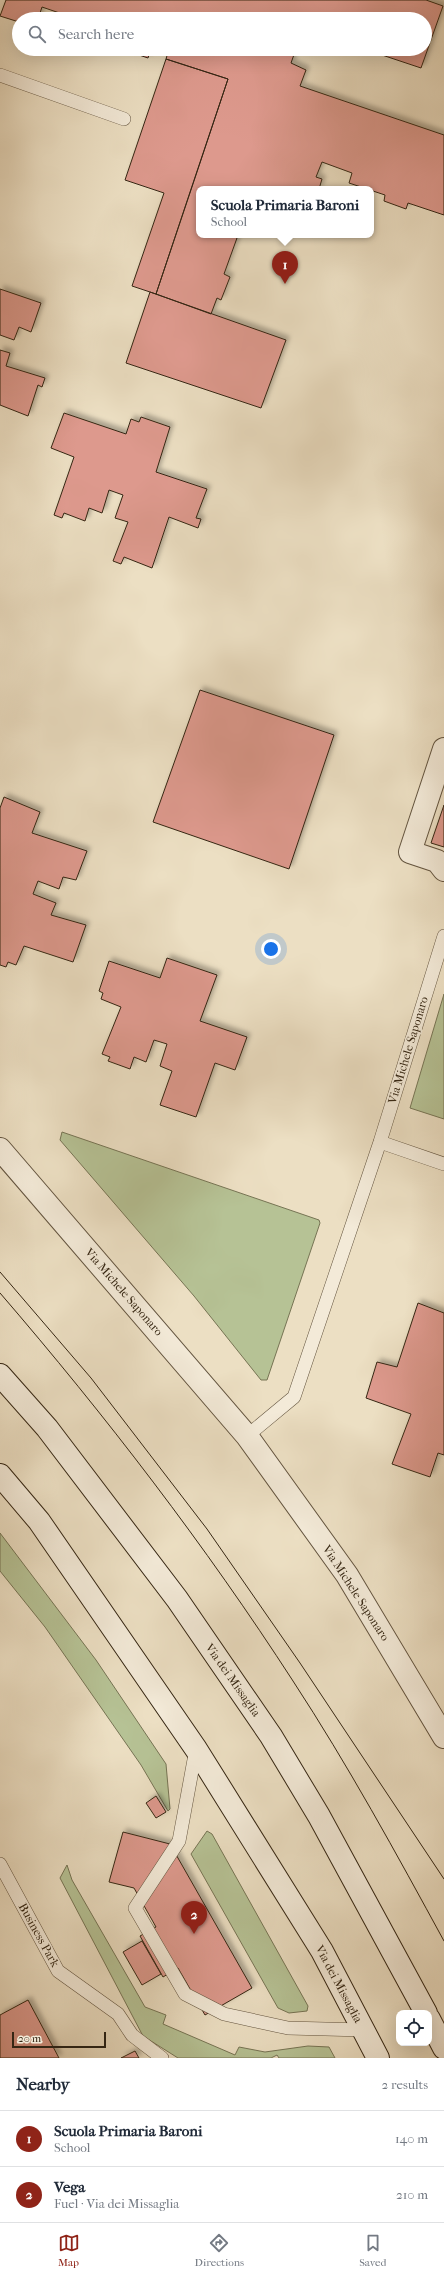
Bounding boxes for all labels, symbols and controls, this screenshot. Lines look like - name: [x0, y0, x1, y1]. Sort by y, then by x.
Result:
- search box: [12, 12, 432, 56]
- icon: search: [26, 23, 48, 45]
- text: Search here: [58, 25, 134, 43]
- popup: [196, 186, 374, 238]
- text: Scuola Primaria Baroni: [211, 196, 359, 214]
- text: School: [211, 214, 247, 229]
- pin: 1: [272, 251, 298, 284]
- your location: [261, 939, 281, 959]
- street label: Via Michele Saponaro: [385, 995, 431, 1106]
- street label: Via Michele Saponaro: [82, 1245, 166, 1339]
- street label: Via Michele Saponaro: [319, 1542, 392, 1643]
- street label: Via dei Missaglia: [202, 1640, 264, 1720]
- street label: Business Park: [16, 1901, 63, 1970]
- pin: 2: [181, 1901, 207, 1934]
- street label: Via dei Missaglia: [312, 1942, 366, 2026]
- map controls: [396, 2010, 432, 2046]
- button: locate: [396, 2010, 432, 2046]
- scale bar: [12, 2030, 106, 2049]
- text: 20 m: [18, 2032, 41, 2045]
- text: Nearby: [16, 2074, 70, 2094]
- text: 2 results: [382, 2077, 428, 2092]
- text: Scuola Primaria Baroni: [54, 2122, 202, 2140]
- text: 1: [27, 2131, 31, 2146]
- text: 140 m: [395, 2131, 428, 2146]
- text: School: [54, 2140, 90, 2155]
- text: Vega: [54, 2178, 85, 2196]
- text: 2: [26, 2187, 32, 2202]
- text: 210 m: [396, 2187, 428, 2202]
- text: Fuel · Via dei Missaglia: [54, 2196, 179, 2211]
- tab: Map: [58, 2232, 80, 2269]
- tab: Directions: [195, 2232, 244, 2269]
- tab: Saved: [359, 2232, 386, 2269]

